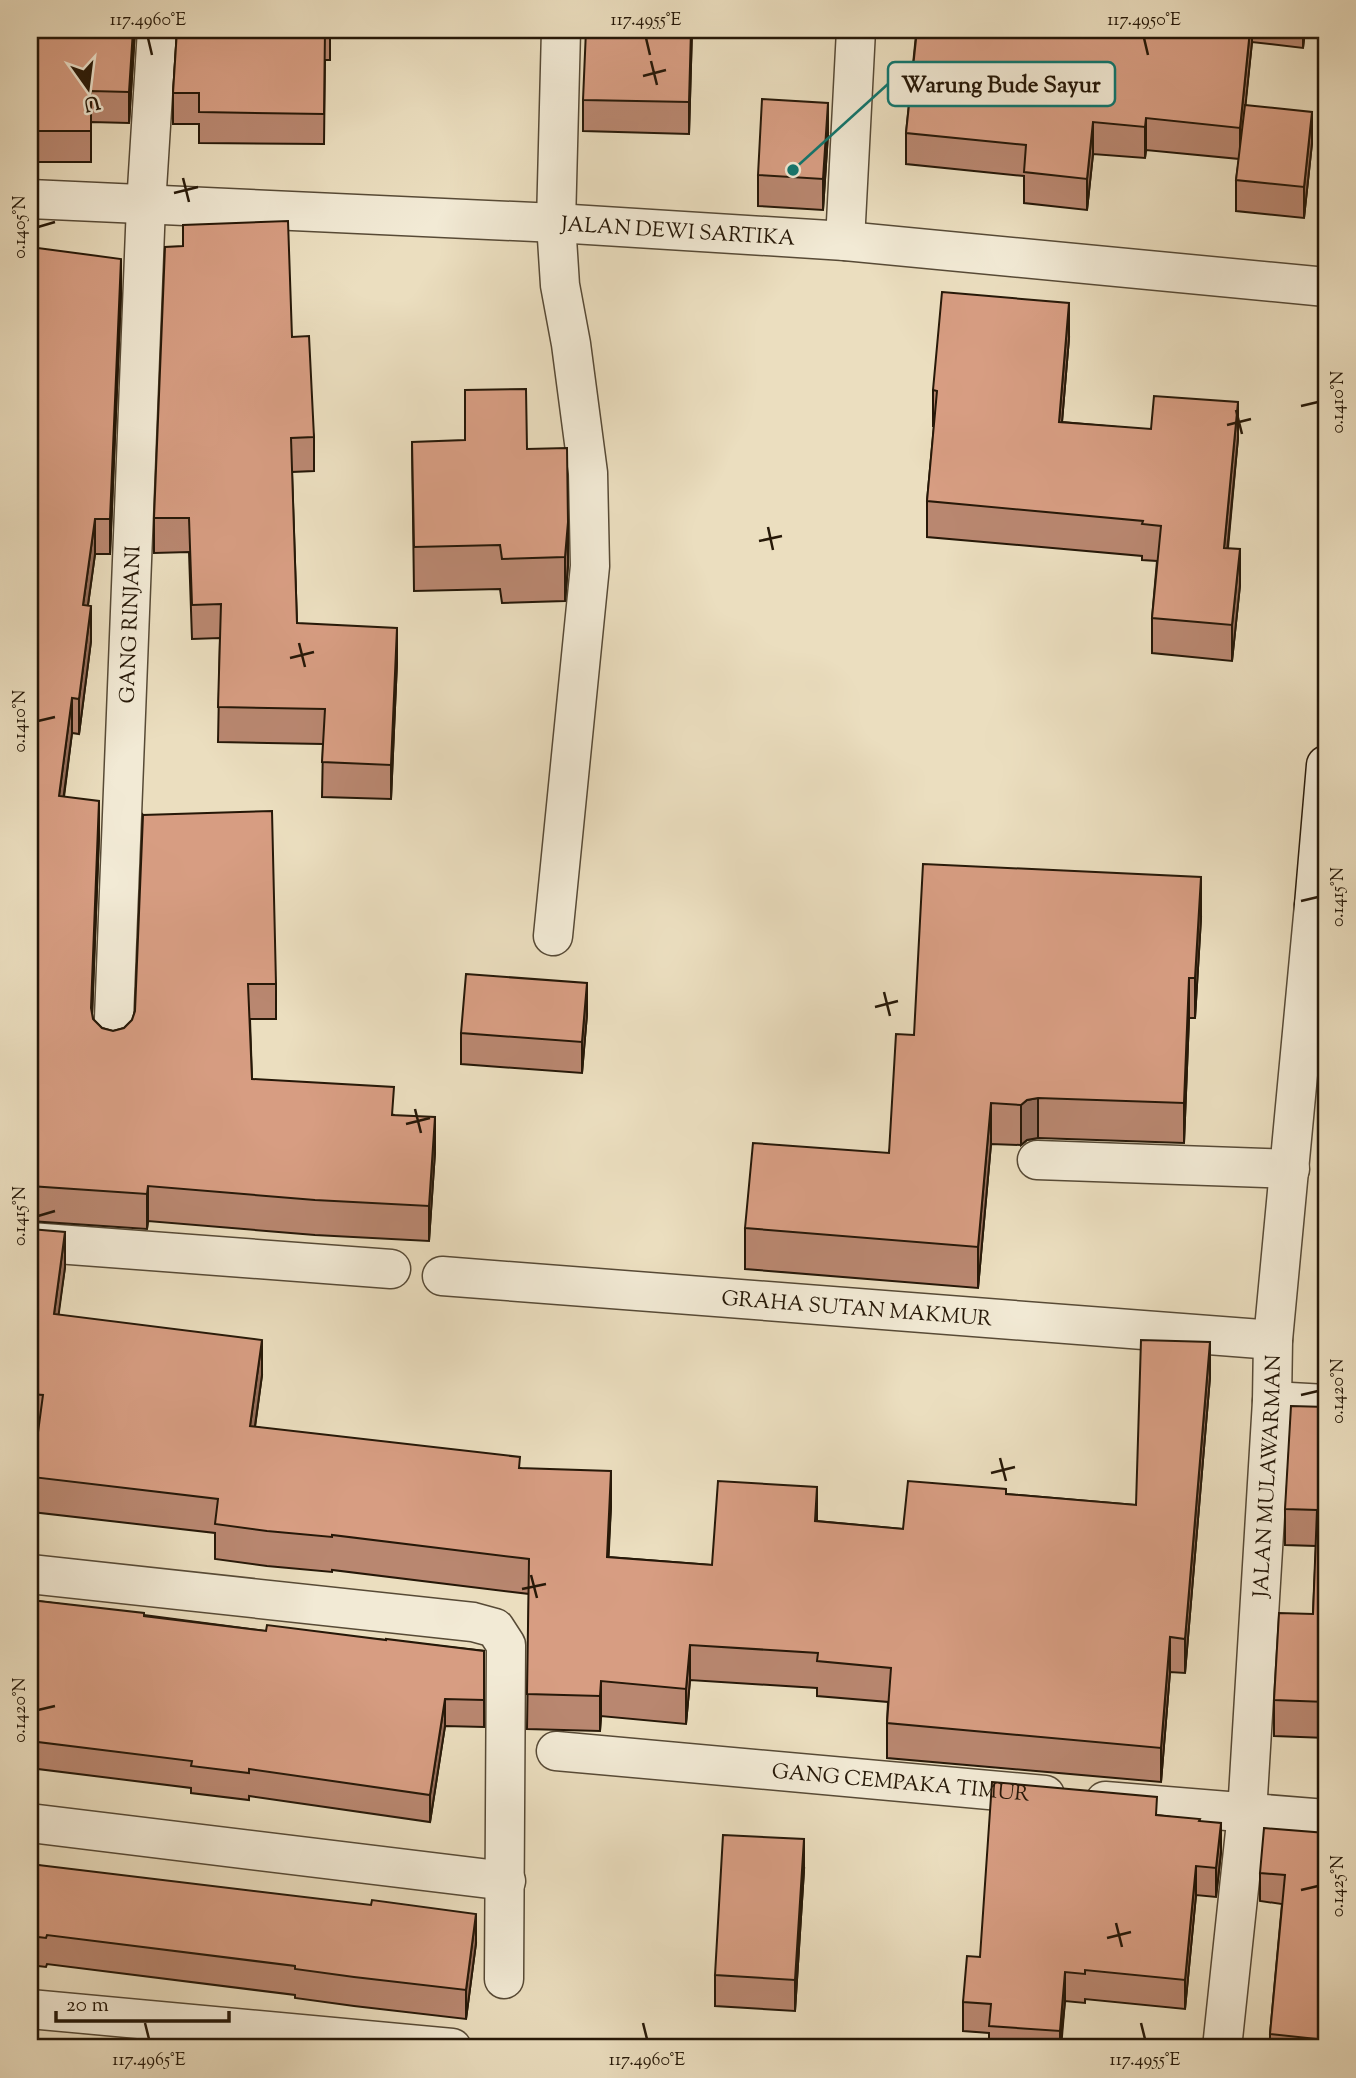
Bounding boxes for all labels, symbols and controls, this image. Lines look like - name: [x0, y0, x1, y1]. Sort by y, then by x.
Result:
- text: 117.4960°E: [110, 8, 186, 34]
- text: 117.4955°E: [611, 8, 682, 34]
- text: 117.4950°E: [1107, 8, 1181, 34]
- north arrow: [52, 52, 122, 122]
- callout: Warung Bude Sayur: [888, 62, 1115, 106]
- text: Warung Bude Sayur: [901, 70, 1101, 103]
- text: U: [80, 87, 102, 117]
- text: 0.1405°N: [8, 195, 34, 259]
- street label: JALAN DEWI SARTIKA: [559, 210, 796, 255]
- text: 0.1410°N: [1326, 371, 1352, 433]
- street label: GANG RINJANI: [113, 545, 150, 704]
- text: 0.1410°N: [8, 690, 34, 752]
- text: 0.1415°N: [1326, 867, 1352, 927]
- text: 0.1415°N: [8, 1186, 34, 1246]
- street label: GRAHA SUTAN MAKMUR: [720, 1285, 993, 1335]
- street label: JALAN MULAWARMAN: [1247, 1354, 1290, 1599]
- text: 0.1420°N: [1326, 1358, 1352, 1424]
- text: 0.1420°N: [8, 1677, 34, 1743]
- street label: GANG CEMPAKA TIMUR: [770, 1757, 1031, 1811]
- text: 0.1425°N: [1326, 1855, 1352, 1917]
- scale bar: [56, 1980, 229, 2024]
- text: 20 m: [66, 1991, 109, 2021]
- text: 117.4965°E: [112, 2048, 186, 2074]
- text: 117.4960°E: [609, 2048, 685, 2074]
- text: 117.4955°E: [1110, 2048, 1181, 2074]

